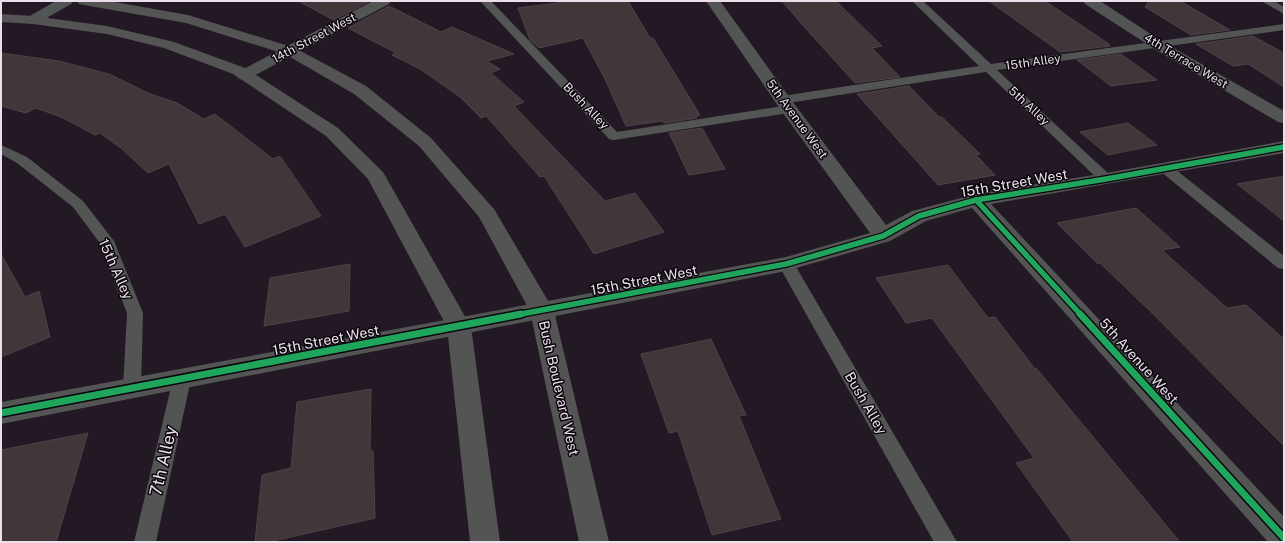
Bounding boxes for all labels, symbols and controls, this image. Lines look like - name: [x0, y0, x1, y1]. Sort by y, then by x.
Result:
- street label: 14th Street West: [270, 10, 359, 66]
- street label: 4th Terrace West: [1142, 31, 1231, 92]
- street label: 15th Alley: [1005, 51, 1062, 73]
- street label: 5th Avenue West: [764, 77, 831, 161]
- street label: Bush Alley: [560, 80, 612, 133]
- street label: 5th Alley: [1006, 84, 1053, 129]
- street label: 15th Street West: [959, 166, 1069, 200]
- street label: 15th Alley: [96, 236, 137, 302]
- street label: 15th Street West: [589, 262, 699, 298]
- street label: 5th Avenue West: [1096, 315, 1182, 407]
- street label: Bush Boulevard West: [536, 319, 582, 457]
- street label: 15th Street West: [271, 322, 381, 358]
- street label: Bush Alley: [842, 369, 890, 437]
- street label: 7th Alley: [145, 424, 181, 498]

